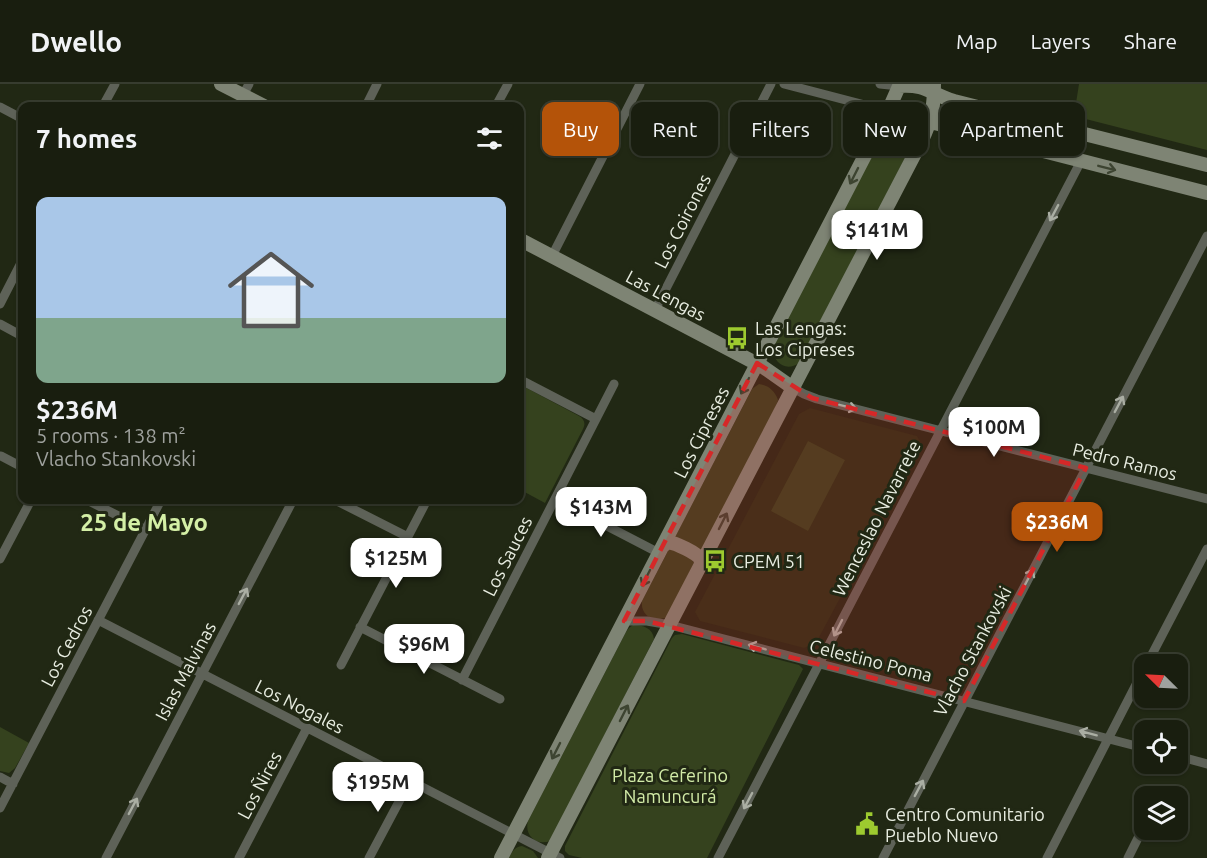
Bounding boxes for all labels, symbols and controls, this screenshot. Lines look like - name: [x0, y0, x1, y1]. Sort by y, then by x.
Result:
- text: Dwello: [30, 26, 122, 57]
- text: Map: [956, 29, 997, 53]
- text: Layers: [1030, 29, 1091, 53]
- text: Share: [1124, 29, 1177, 53]
- chip: Buy: [542, 102, 619, 156]
- chip: Rent: [631, 102, 718, 156]
- chip: Filters: [730, 102, 831, 156]
- chip: New: [843, 102, 928, 156]
- chip: Apartment: [940, 102, 1085, 156]
- icon: filters: [473, 122, 506, 155]
- text: 7 homes: [36, 124, 137, 153]
- one-way arrow: [1097, 162, 1116, 174]
- one-way arrow: [848, 166, 859, 184]
- street label: Los Coirones: [650, 170, 714, 271]
- one-way arrow: [1048, 203, 1059, 221]
- pin: $141M: [835, 210, 919, 261]
- text: $141M: [846, 218, 908, 241]
- icon: home: [217, 236, 325, 344]
- street label: Las Lengas: [623, 266, 709, 324]
- place label: Las Lengas: Los Cipreses: [755, 318, 855, 359]
- bus stop icon: Las Lengas: Los Cipreses: [724, 325, 750, 351]
- one-way arrow: [739, 377, 750, 395]
- street label: Los Cipreses: [669, 383, 733, 481]
- text: $236M: [36, 395, 118, 424]
- one-way arrow: [1114, 396, 1125, 414]
- one-way arrow: [838, 402, 857, 413]
- pin: $100M: [952, 407, 1036, 458]
- text: $100M: [963, 415, 1025, 438]
- text: 5 rooms · 138 m²: [36, 424, 186, 447]
- street label: Wenceslao Navarrete: [828, 437, 924, 599]
- street label: Pedro Ramos: [1071, 438, 1179, 484]
- text: Vlacho Stankovski: [36, 447, 196, 470]
- pin: $143M: [559, 487, 643, 538]
- text: $143M: [570, 495, 632, 518]
- pin: $236M: [1015, 502, 1099, 553]
- district label: 25 de Mayo: [80, 509, 208, 536]
- text: $236M: [1026, 510, 1088, 533]
- street label: Los Sauces: [478, 513, 536, 599]
- one-way arrow: [718, 513, 730, 531]
- pin: $125M: [354, 538, 438, 589]
- text: $125M: [365, 546, 427, 569]
- bus stop icon: CPEM 51: [702, 548, 728, 574]
- place label: CPEM 51: [733, 551, 805, 571]
- one-way arrow: [640, 569, 652, 586]
- one-way arrow: [1024, 569, 1035, 587]
- street label: Vlacho Stankovski: [929, 583, 1015, 719]
- one-way arrow: [237, 587, 249, 605]
- street label: Los Cedros: [36, 602, 96, 690]
- street label: Islas Malvinas: [151, 618, 219, 724]
- one-way arrow: [832, 618, 843, 636]
- pin: $96M: [388, 624, 460, 675]
- text: $96M: [398, 632, 450, 655]
- street label: Celestino Poma: [808, 635, 934, 685]
- one-way arrow: [748, 641, 767, 653]
- north arrow: [1134, 654, 1188, 708]
- map controls: [1134, 654, 1188, 840]
- street label: Los Nogales: [252, 675, 348, 737]
- one-way arrow: [618, 705, 630, 722]
- button: locate: [1134, 720, 1188, 774]
- one-way arrow: [1079, 727, 1098, 739]
- one-way arrow: [550, 742, 561, 760]
- street label: Los Ñires: [232, 747, 285, 822]
- pin: $195M: [336, 762, 420, 813]
- park label: Plaza Ceferino Namuncurá: [612, 765, 728, 806]
- text: $195M: [347, 770, 409, 793]
- one-way arrow: [914, 779, 925, 797]
- button: layers: [1134, 786, 1188, 840]
- one-way arrow: [742, 791, 753, 809]
- one-way arrow: [127, 798, 139, 815]
- place label: Centro Comunitario Pueblo Nuevo: [885, 804, 1045, 845]
- public building icon: Centro Comunitario Pueblo Nuevo: [854, 811, 880, 837]

